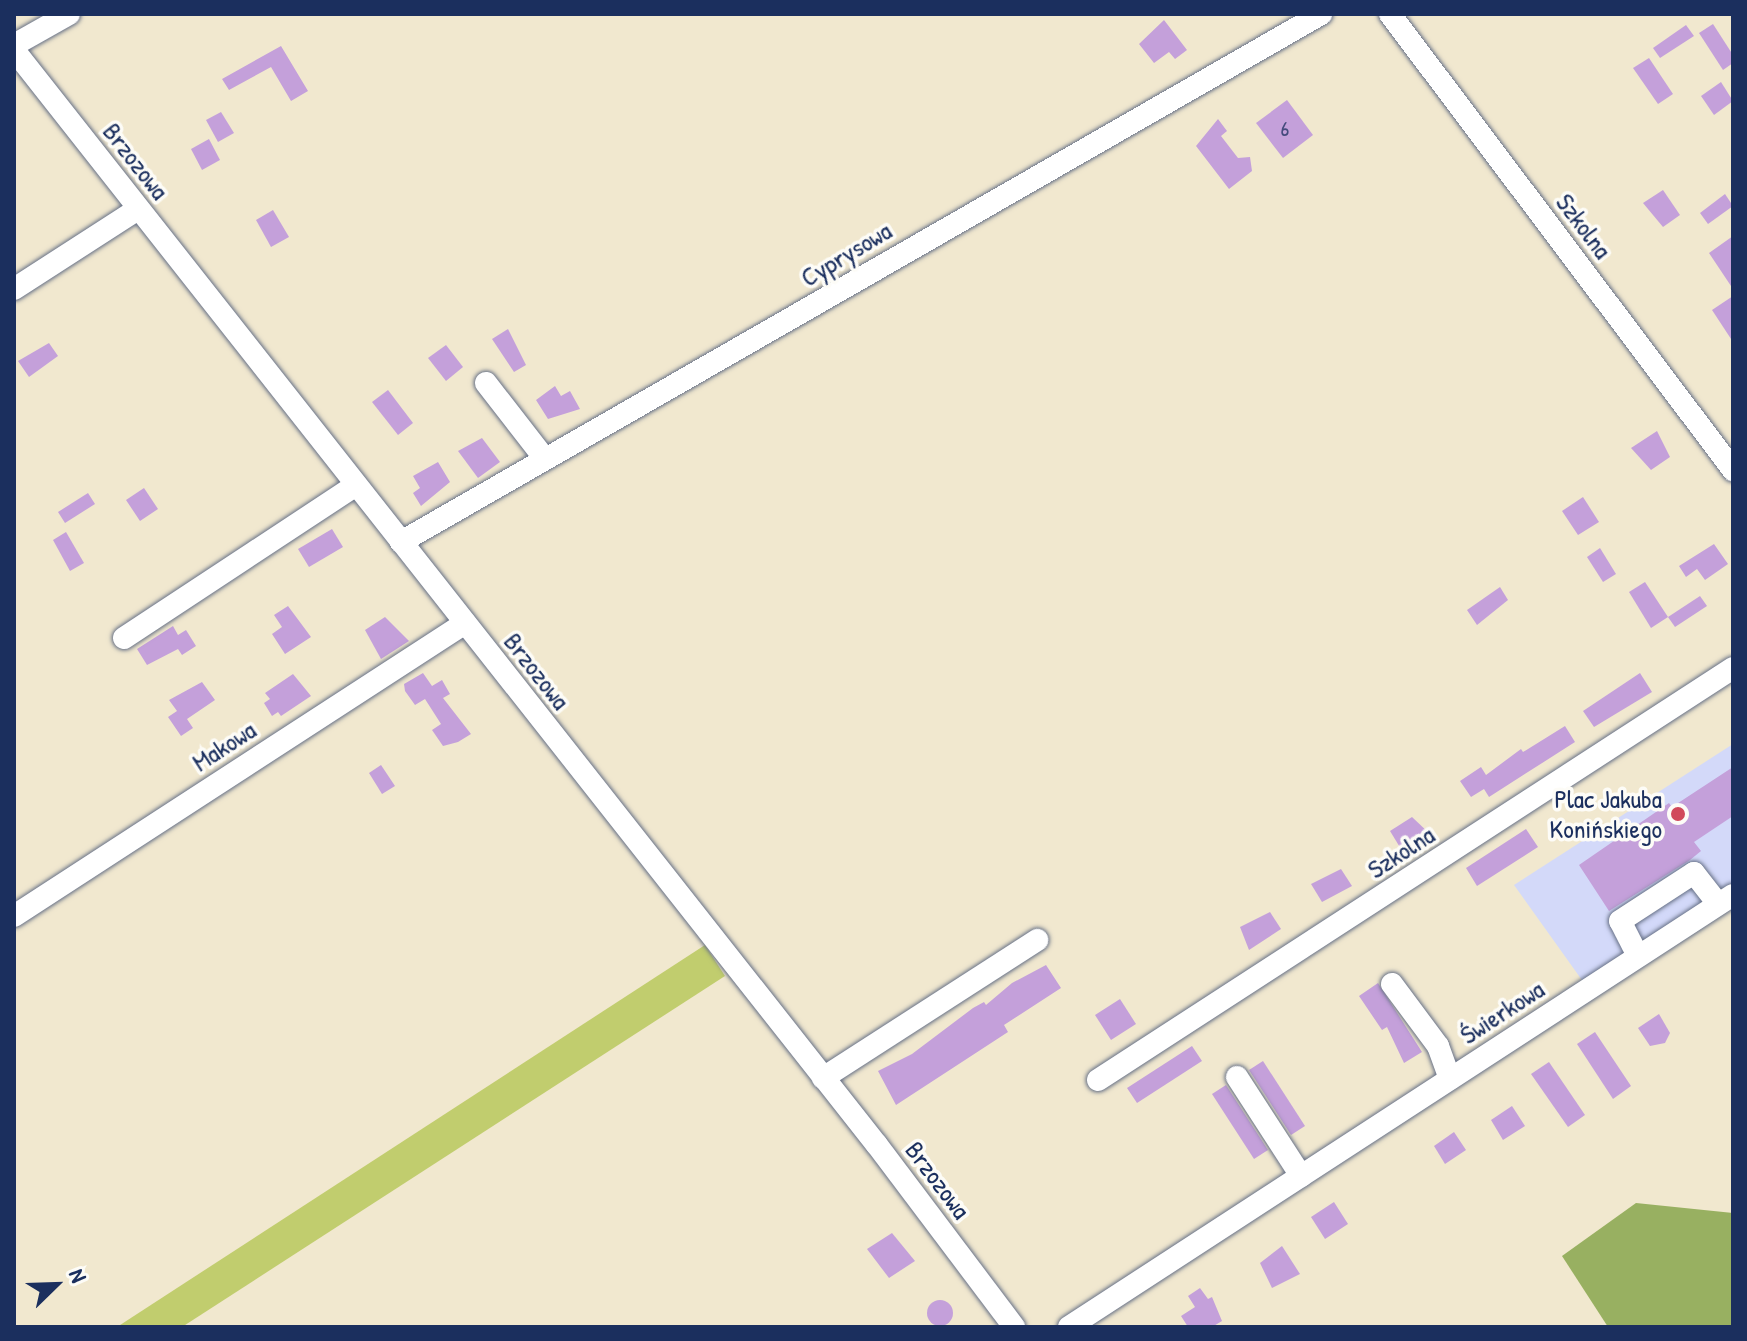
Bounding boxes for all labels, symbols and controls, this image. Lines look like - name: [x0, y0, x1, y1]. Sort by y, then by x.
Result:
- street label: Brzozowa: [96, 116, 176, 206]
- house number: 6: [1281, 116, 1289, 142]
- street label: Szkolna: [1550, 187, 1618, 265]
- street label: Cyprysowa: [795, 215, 897, 293]
- street label: Brzozowa: [497, 626, 577, 716]
- street label: Makowa: [187, 714, 261, 778]
- place label: Plac Jakuba Konińskiego: [1550, 783, 1662, 844]
- marker: Plac Jakuba Konińskiego: [1669, 805, 1687, 823]
- street label: Szkolna: [1362, 819, 1440, 885]
- street label: Świerkowa: [1454, 973, 1550, 1051]
- street label: Brzozowa: [899, 1135, 977, 1225]
- north arrow: [16, 1245, 96, 1325]
- text: N: [62, 1264, 94, 1287]

